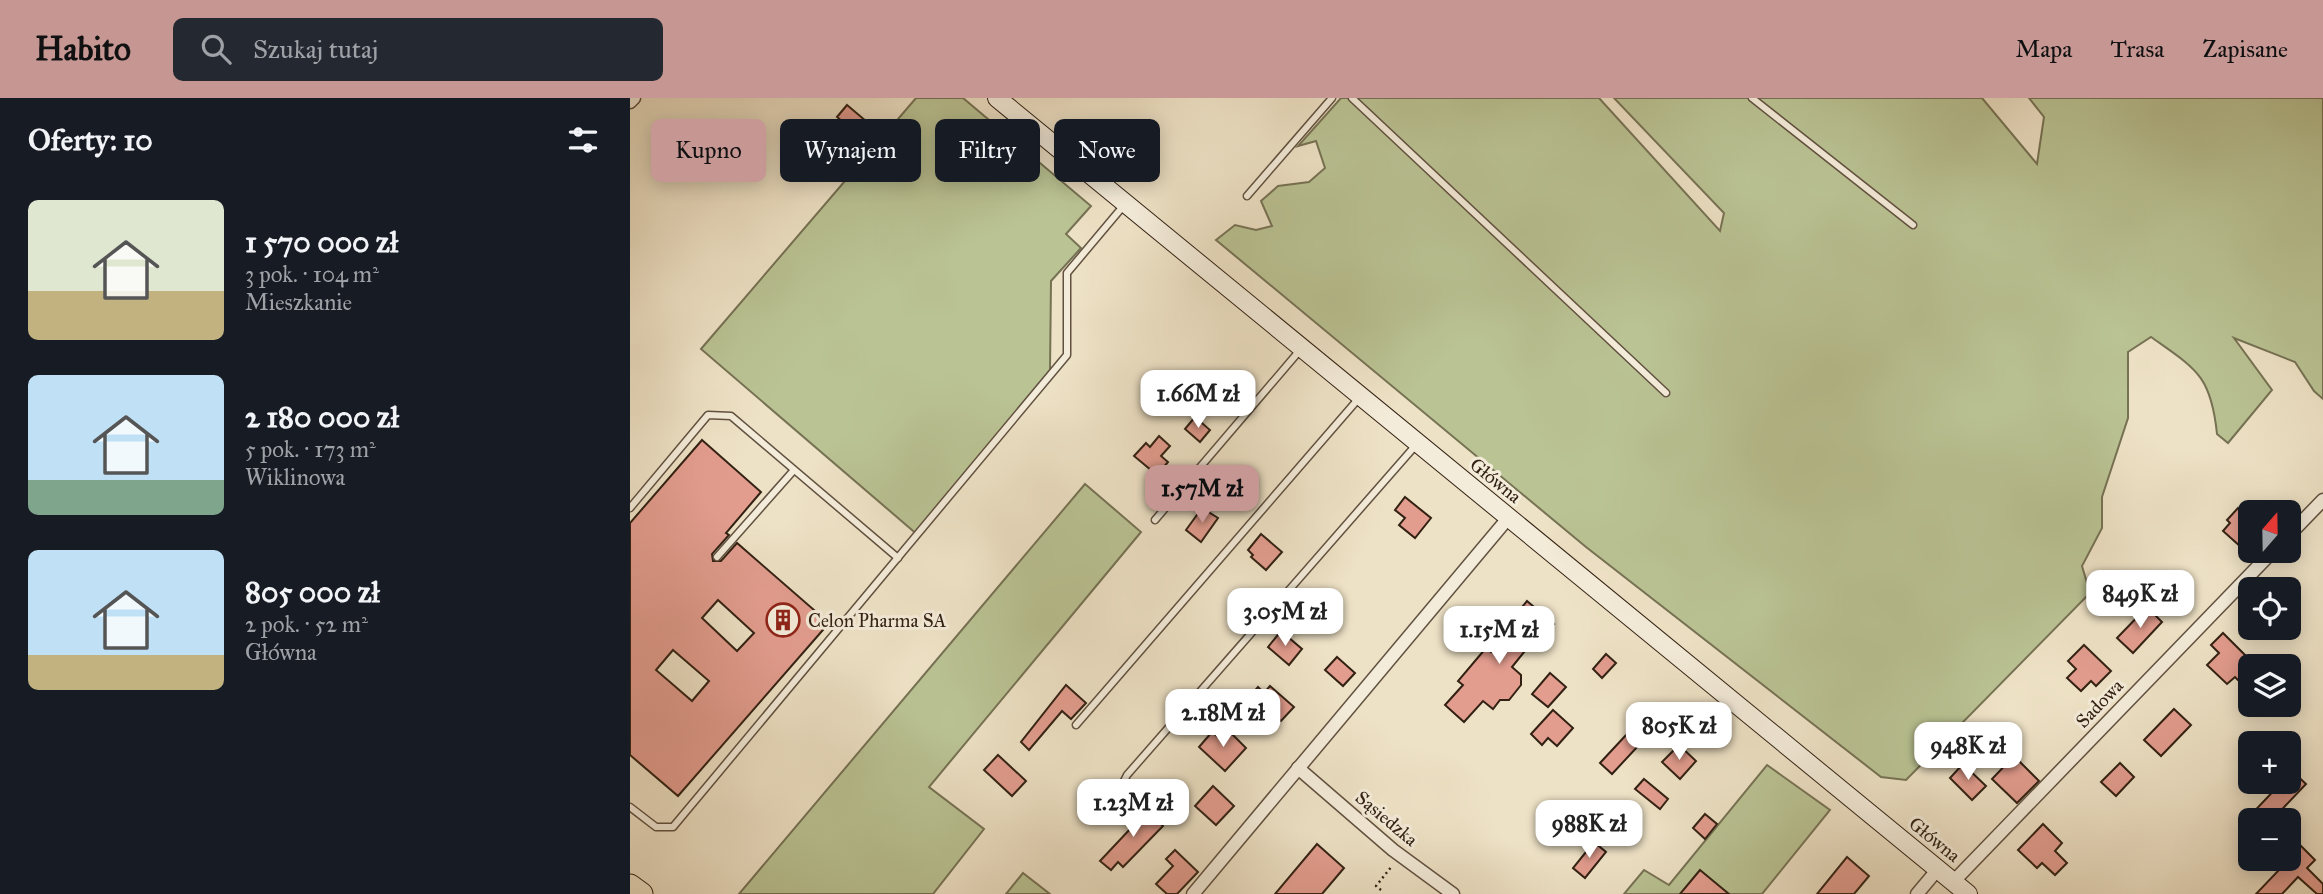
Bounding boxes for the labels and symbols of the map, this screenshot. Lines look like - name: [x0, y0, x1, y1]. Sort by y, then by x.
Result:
- pin: 1.66M zł: [1126, 370, 1270, 430]
- street label: Główna: [1465, 453, 1527, 509]
- pin: 1.57M zł: [1130, 466, 1274, 525]
- north arrow: [2238, 500, 2301, 564]
- pin: 849K zł: [2075, 570, 2205, 630]
- pin: 3.05M zł: [1213, 588, 1357, 648]
- building icon: Celon Pharma SA: [764, 601, 802, 639]
- pin: 1.15M zł: [1427, 606, 1571, 666]
- place label: Celon Pharma SA: [808, 609, 947, 632]
- street label: Sadowa: [2071, 674, 2129, 732]
- pin: 2.18M zł: [1151, 690, 1295, 749]
- pin: 805K zł: [1614, 702, 1744, 762]
- pin: 948K zł: [1903, 722, 2033, 782]
- pin: 1.23M zł: [1061, 780, 1205, 839]
- street label: Sąsiedzka: [1351, 786, 1423, 852]
- pin: 988K zł: [1524, 800, 1654, 860]
- street label: Główna: [1904, 812, 1966, 868]

